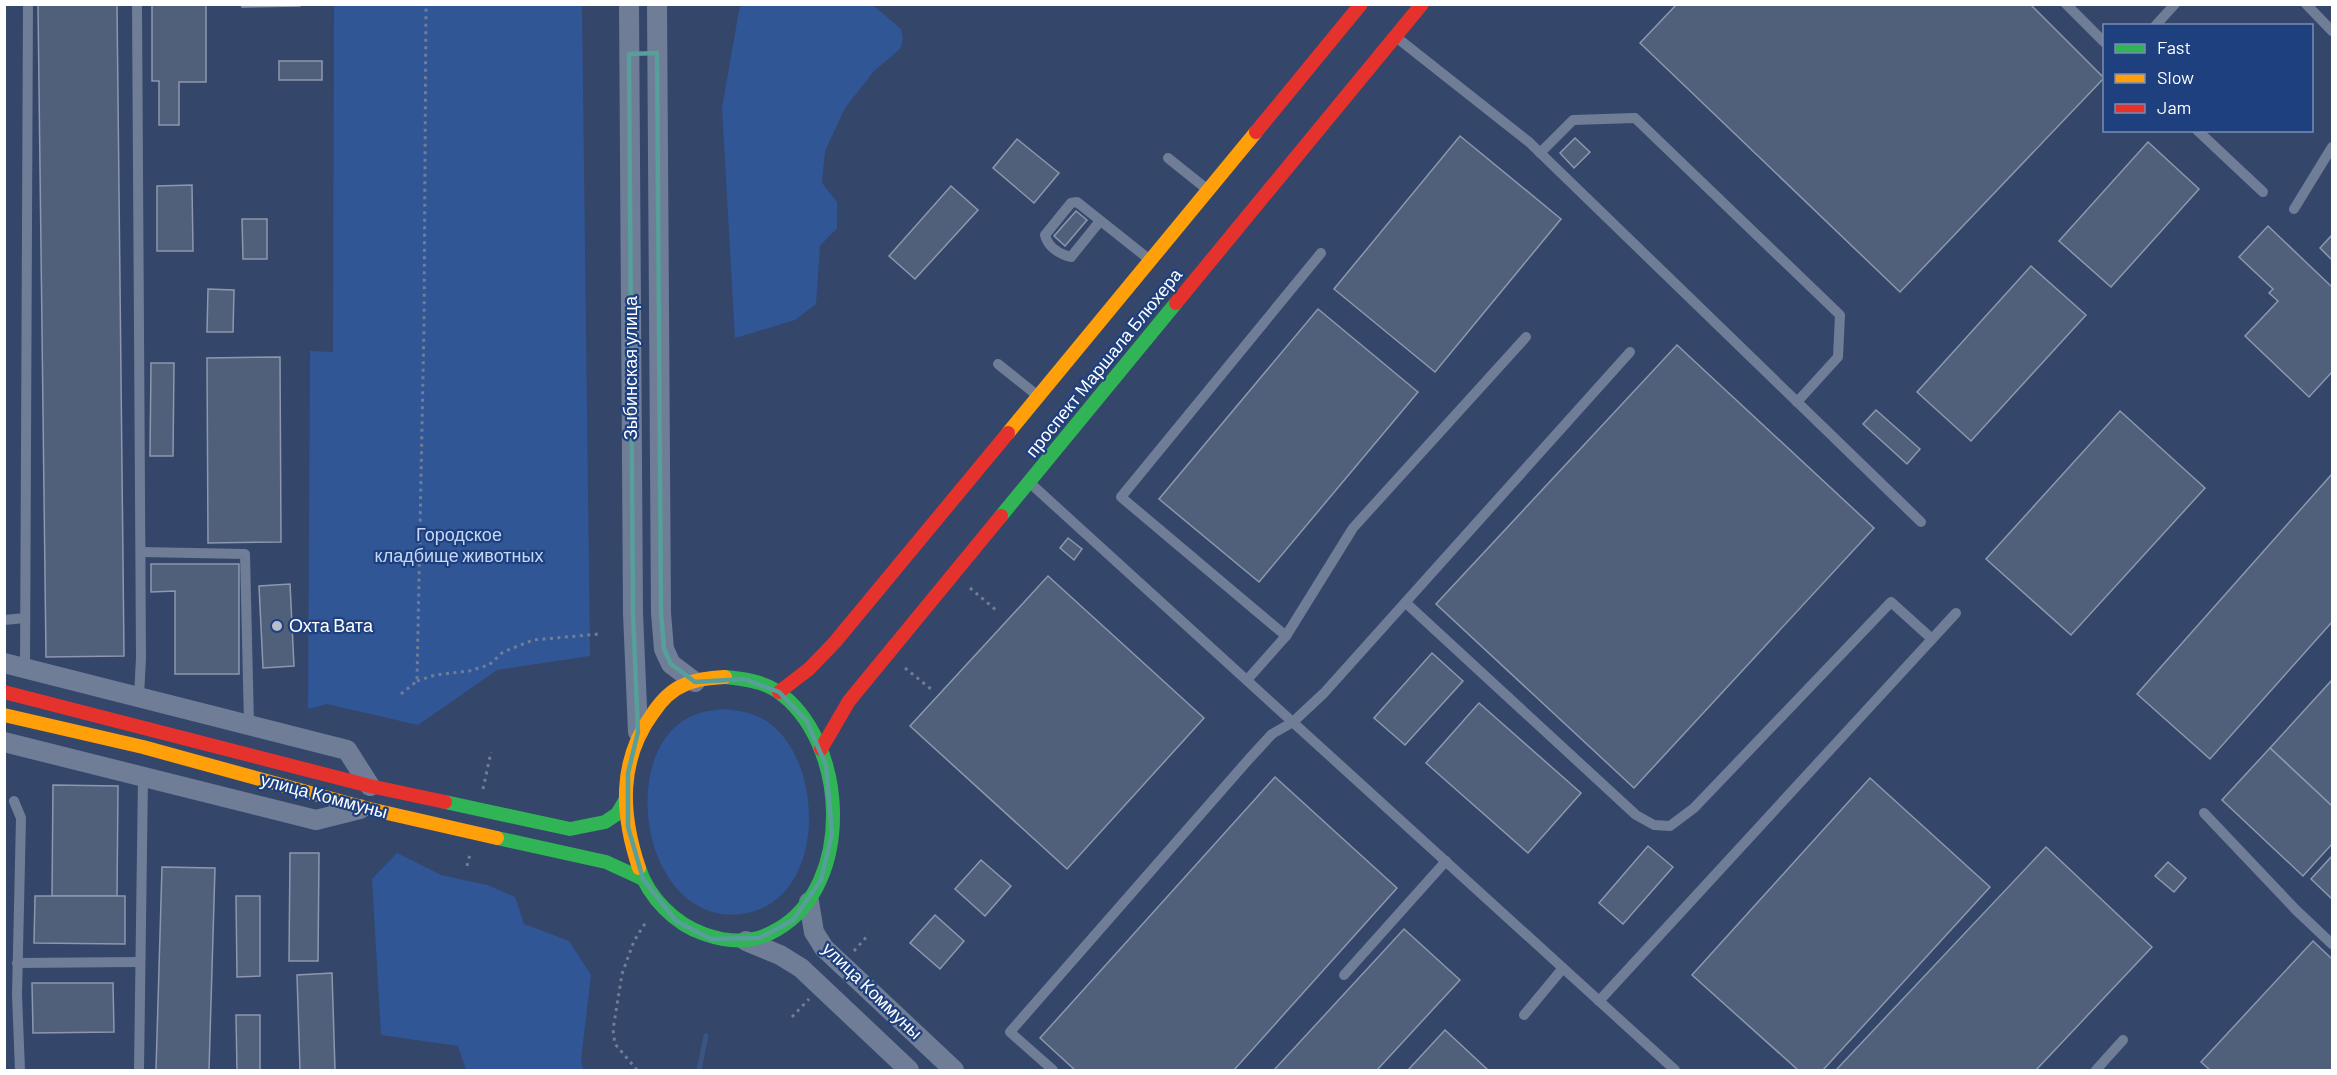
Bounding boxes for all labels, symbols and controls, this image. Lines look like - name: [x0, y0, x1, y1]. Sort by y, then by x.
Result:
- legend: [2103, 24, 2313, 132]
- text: Fast: [2157, 36, 2191, 58]
- text: Slow: [2157, 66, 2194, 88]
- text: Jam: [2157, 96, 2191, 118]
- street label: проспект Маршала Блюхера: [1020, 263, 1187, 461]
- street label: Зыбинская улица: [619, 295, 641, 440]
- park label: Городское кладбище животных: [375, 523, 543, 566]
- place label: Охта Вата: [289, 614, 374, 636]
- marker: Охта Вата: [270, 619, 284, 633]
- street label: улица Коммуны: [258, 768, 390, 823]
- street label: улица Коммуны: [818, 937, 927, 1043]

